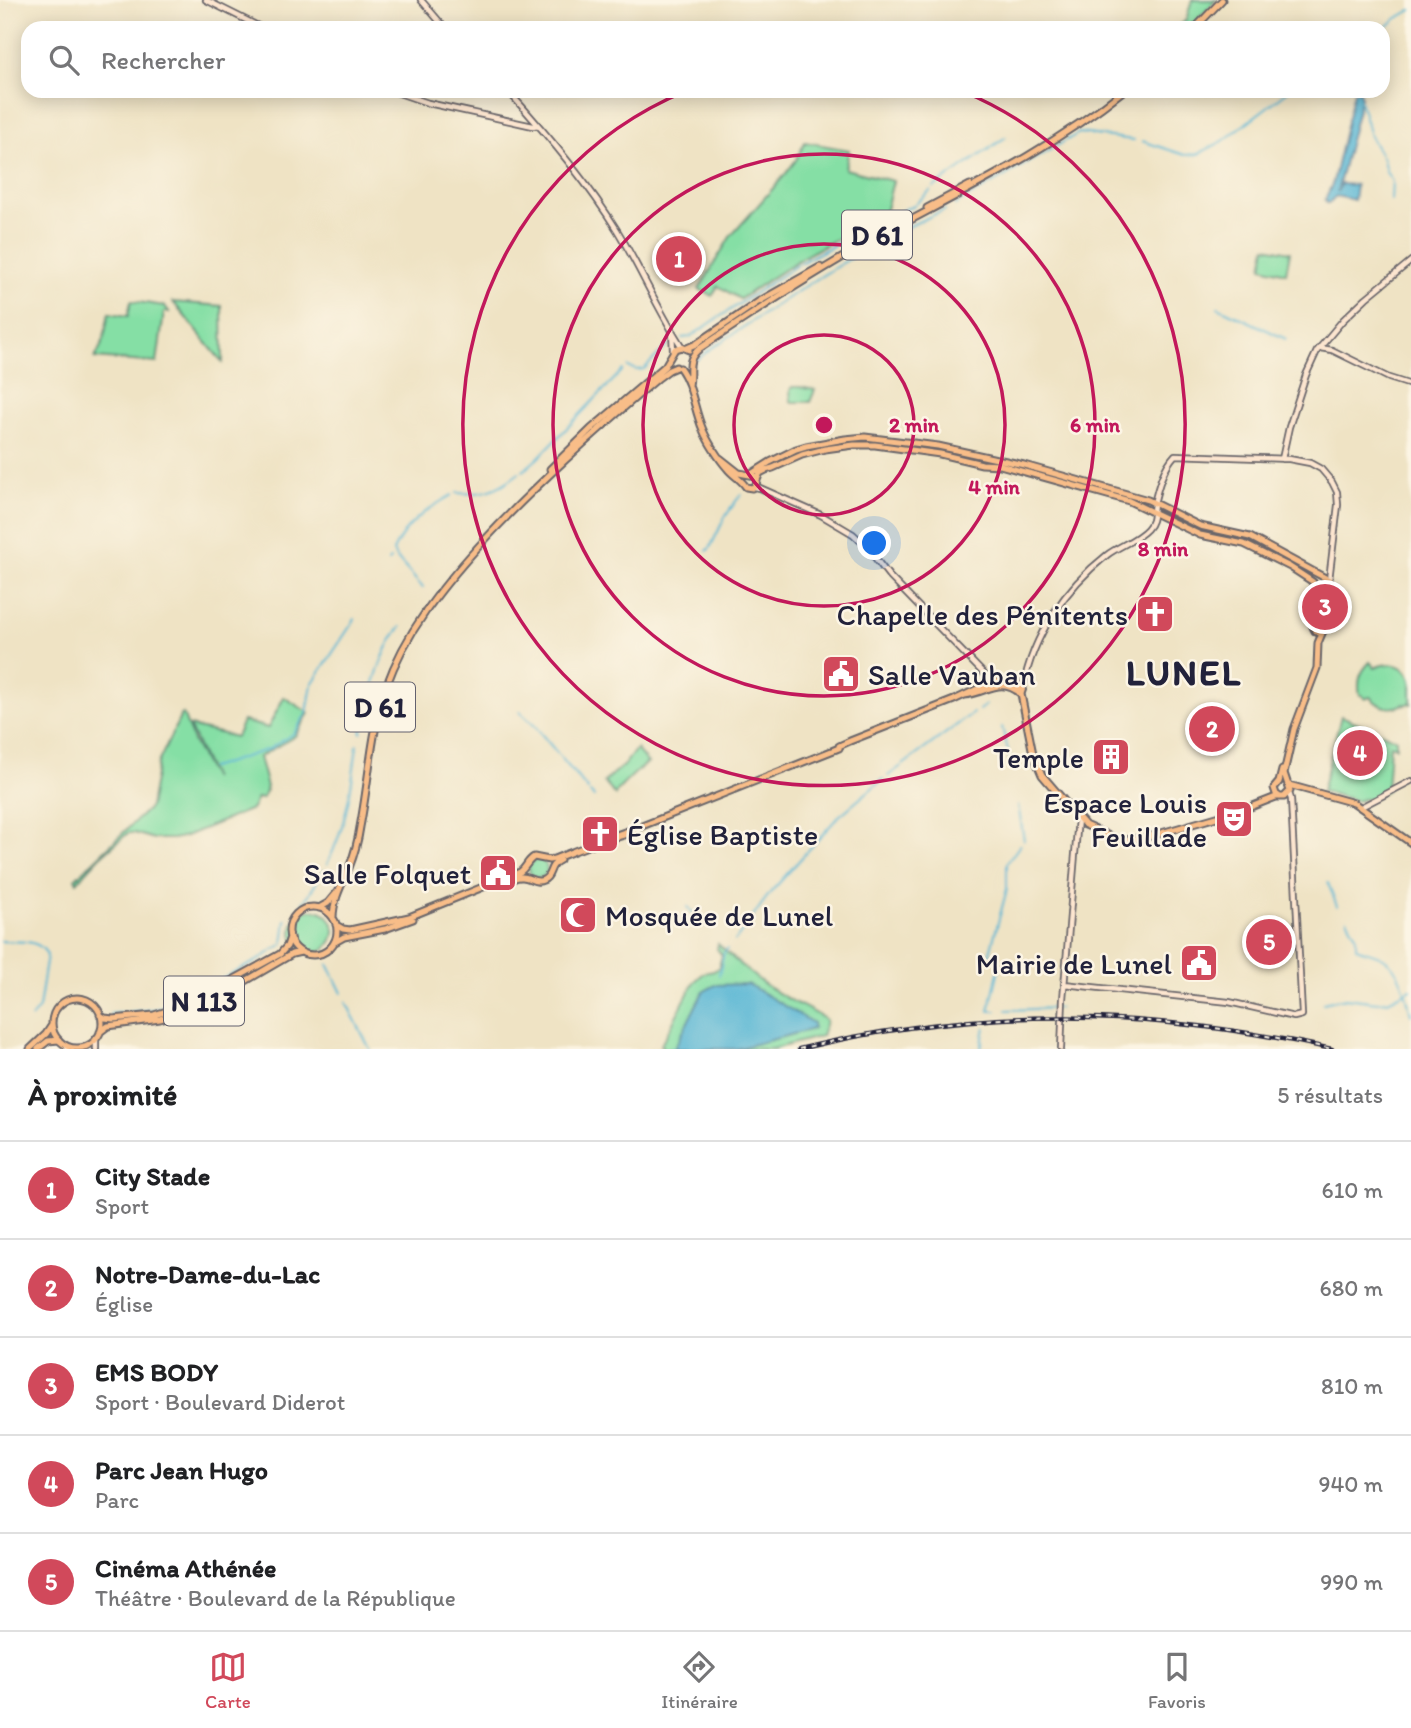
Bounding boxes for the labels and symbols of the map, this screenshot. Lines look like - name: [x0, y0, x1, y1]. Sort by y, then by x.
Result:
- road number: D 61: [842, 210, 912, 260]
- pin: 1: [656, 233, 702, 285]
- text: 2 min: [889, 412, 940, 437]
- text: 6 min: [1070, 412, 1121, 437]
- centre of rings: [812, 413, 836, 437]
- text: 4 min: [968, 474, 1021, 499]
- your location: [857, 526, 891, 560]
- text: 8 min: [1138, 536, 1189, 561]
- pin: 3: [1302, 581, 1348, 633]
- church icon: Chapelle des Pénitents: [1134, 593, 1176, 635]
- place label: Chapelle des Pénitents: [837, 596, 1128, 633]
- district label: LUNEL: [1126, 650, 1242, 694]
- public building icon: Salle Vauban: [820, 653, 862, 695]
- place label: Salle Vauban: [868, 656, 1036, 693]
- road number: D 61: [345, 682, 415, 732]
- pin: 2: [1189, 703, 1235, 755]
- pin: 4: [1337, 727, 1383, 779]
- building icon: Temple: [1090, 736, 1132, 778]
- place label: Temple: [993, 739, 1084, 776]
- place label: Espace Louis Feuillade: [1044, 784, 1207, 855]
- theatre icon: Espace Louis Feuillade: [1213, 798, 1255, 840]
- church icon: Église Baptiste: [579, 813, 621, 855]
- place label: Église Baptiste: [627, 816, 818, 853]
- public building icon: Salle Folquet: [477, 852, 519, 894]
- place label: Salle Folquet: [304, 855, 471, 892]
- mosque icon: Mosquée de Lunel: [557, 894, 599, 936]
- place label: Mosquée de Lunel: [605, 897, 834, 934]
- pin: 5: [1246, 916, 1292, 968]
- public building icon: Mairie de Lunel: [1178, 942, 1220, 984]
- place label: Mairie de Lunel: [976, 945, 1173, 982]
- road number: N 113: [164, 976, 244, 1026]

